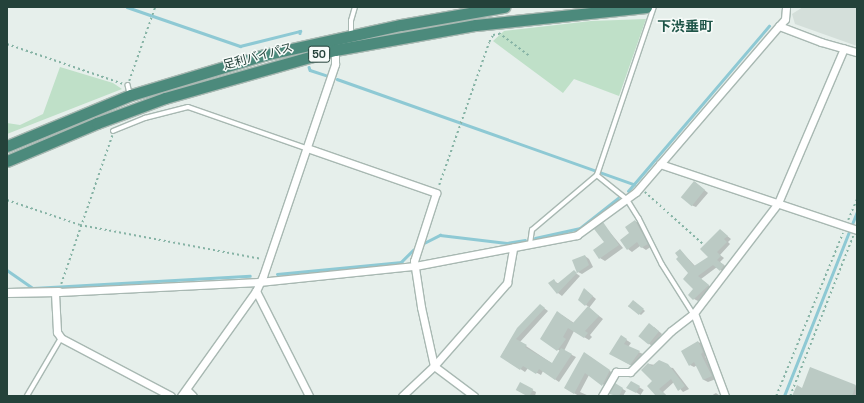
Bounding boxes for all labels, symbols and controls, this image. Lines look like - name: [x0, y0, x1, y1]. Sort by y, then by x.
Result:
- district label: 下渋垂町: [657, 18, 713, 34]
- street label: 足利バイパス: [221, 41, 295, 73]
- road number: 50: [308, 45, 330, 63]

